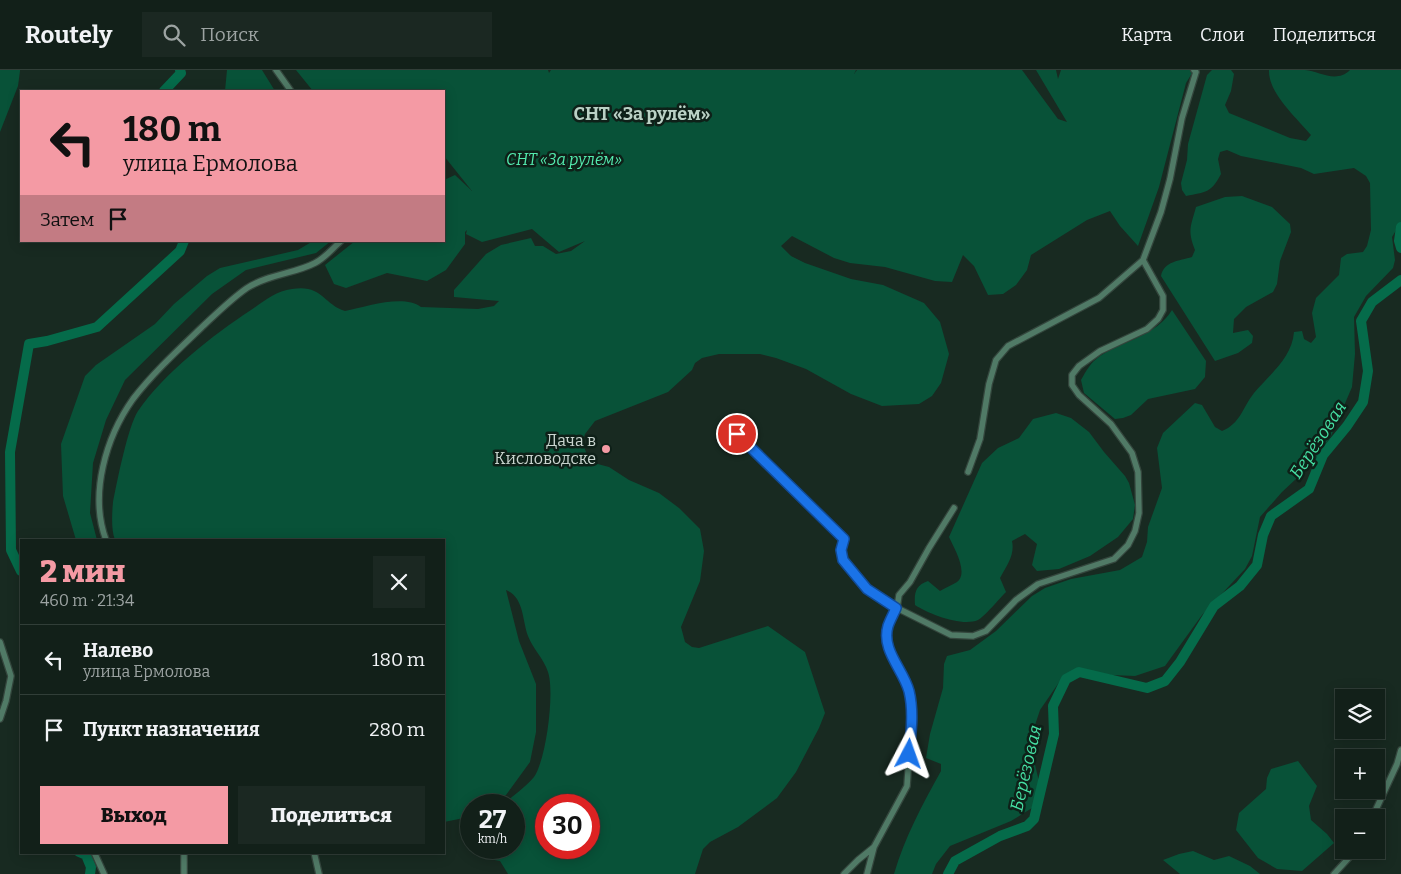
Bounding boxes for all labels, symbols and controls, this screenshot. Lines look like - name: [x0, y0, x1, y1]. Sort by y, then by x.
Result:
- search box: [142, 12, 492, 57]
- text: Routely: [25, 21, 112, 49]
- icon: search: [160, 21, 188, 49]
- text: Поиск: [200, 23, 259, 46]
- text: Карта: [1121, 24, 1172, 46]
- text: Слои: [1200, 24, 1245, 46]
- text: Поделиться: [1273, 24, 1376, 46]
- district label: СНТ «За рулём»: [574, 103, 710, 125]
- text: 180 m: [123, 108, 221, 150]
- icon: left: [40, 110, 105, 175]
- text: улица Ермолова: [123, 150, 298, 177]
- park label: СНТ «За рулём»: [506, 150, 622, 169]
- icon: arrive: [104, 205, 132, 233]
- text: Затем: [40, 208, 94, 231]
- water label: Берёзовая: [1285, 397, 1351, 483]
- pin: [716, 413, 758, 455]
- icon: arrive: [723, 420, 751, 448]
- place label: Дача в Кисловодске: [494, 431, 596, 468]
- marker: Дача в Кисловодске: [600, 443, 612, 455]
- text: 2 мин: [40, 554, 125, 590]
- button: close: [373, 556, 425, 608]
- text: 460 m · 21:34: [40, 591, 134, 610]
- text: Налево: [83, 639, 153, 662]
- icon: left: [40, 646, 68, 674]
- text: 180 m: [372, 648, 425, 671]
- text: улица Ермолова: [83, 662, 210, 681]
- map controls: [1335, 689, 1385, 859]
- button: layers: [1335, 689, 1385, 739]
- icon: arrive: [40, 716, 68, 744]
- text: Пункт назначения: [83, 718, 260, 741]
- text: 280 m: [369, 718, 425, 741]
- water label: Берёзовая: [1005, 723, 1047, 813]
- position arrow: [882, 727, 934, 779]
- button: +: [1335, 749, 1385, 799]
- button: Выход: [40, 786, 228, 844]
- button: Поделиться: [238, 786, 425, 844]
- speed limit sign: 30: [535, 794, 600, 859]
- text: 27: [479, 805, 506, 835]
- button: −: [1335, 809, 1385, 859]
- text: km/h: [478, 832, 507, 846]

